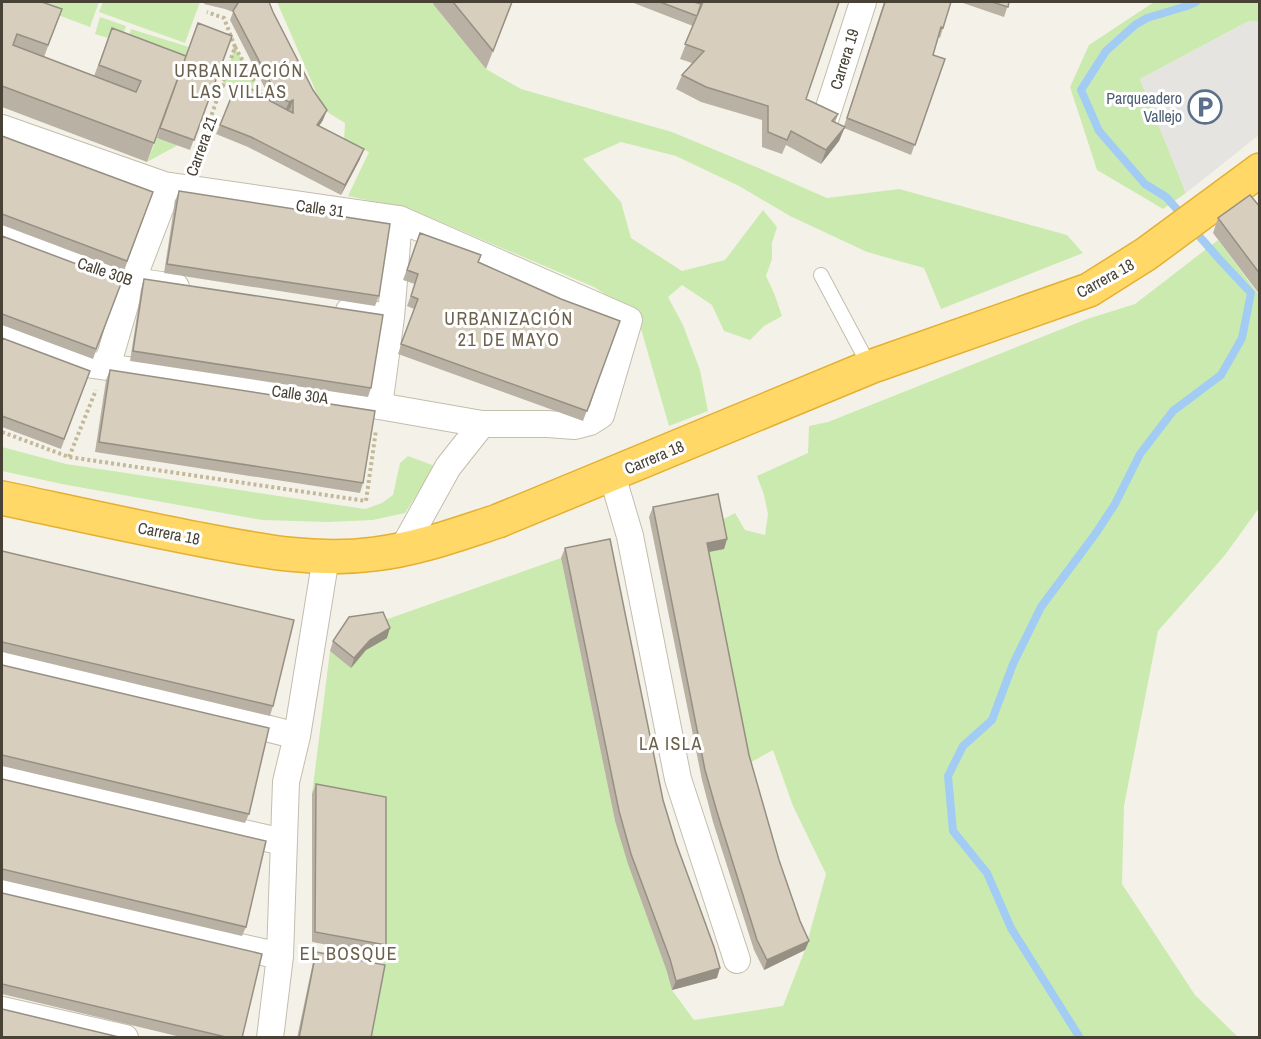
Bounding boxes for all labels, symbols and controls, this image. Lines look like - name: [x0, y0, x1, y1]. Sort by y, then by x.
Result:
- street label: Carrera 19: [824, 26, 864, 92]
- district label: URBANIZACIÓN LAS VILLAS: [174, 58, 304, 104]
- place label: Parqueadero Vallejo: [1106, 87, 1182, 127]
- parking icon: Parqueadero Vallejo: [1187, 89, 1223, 125]
- street label: Carrera 21: [180, 112, 222, 179]
- street label: Calle 31: [295, 194, 346, 222]
- street label: Calle 30B: [75, 251, 136, 291]
- street label: Carrera 18: [1072, 253, 1138, 303]
- district label: URBANIZACIÓN 21 DE MAYO: [444, 306, 574, 352]
- street label: Calle 30A: [270, 379, 330, 409]
- street label: Carrera 18: [621, 435, 687, 479]
- street label: Carrera 18: [136, 516, 202, 550]
- district label: LA ISLA: [639, 731, 703, 756]
- district label: EL BOSQUE: [300, 941, 398, 966]

